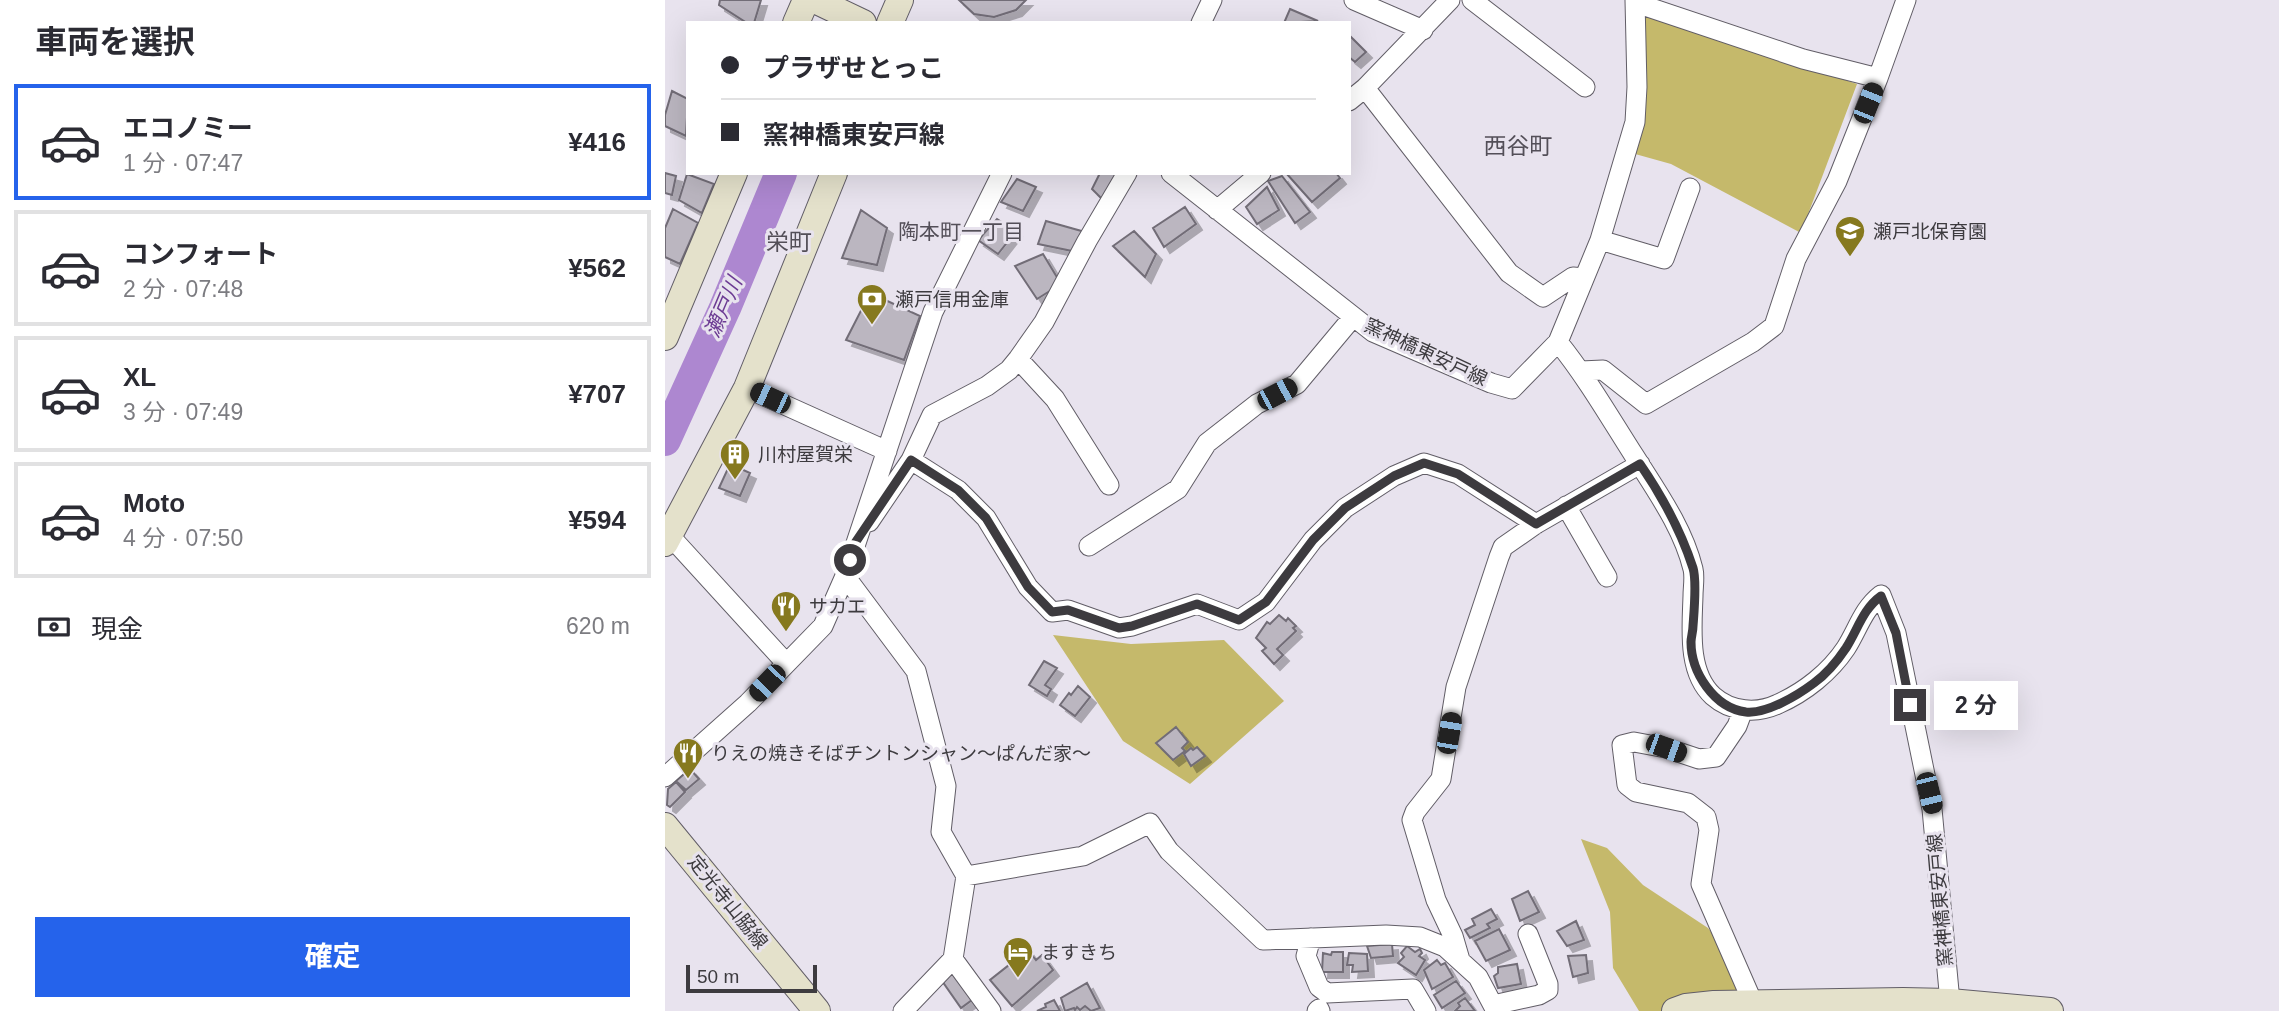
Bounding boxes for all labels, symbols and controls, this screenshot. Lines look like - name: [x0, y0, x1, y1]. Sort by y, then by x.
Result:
- text: 車両を選択: [35, 24, 195, 60]
- text: プラザせとっこ: [763, 53, 944, 83]
- car: [1851, 80, 1886, 126]
- icon: car: [39, 111, 102, 174]
- text: エコノミー: [123, 113, 253, 143]
- text: 窯神橋東安戸線: [763, 120, 945, 150]
- text: ¥416: [568, 127, 626, 157]
- district label: 西谷町: [1484, 133, 1553, 159]
- text: 1 分 · 07:47: [123, 150, 243, 176]
- school or university icon: 瀬戸北保育園: [1833, 214, 1867, 258]
- district label: 陶本町一丁目: [898, 220, 1024, 243]
- place label: 瀬戸北保育園: [1873, 221, 1987, 242]
- district label: 栄町: [766, 229, 812, 255]
- icon: car: [39, 237, 102, 300]
- text: コンフォート: [123, 239, 278, 269]
- text: ¥562: [568, 253, 626, 283]
- water label: 瀬戸川: [700, 272, 747, 340]
- text: 2 分 · 07:48: [123, 276, 243, 302]
- bank icon: 瀬戸信用金庫: [855, 282, 889, 326]
- place label: 瀬戸信用金庫: [895, 289, 1009, 310]
- street label: 窯神橋東安戸線: [1361, 314, 1491, 390]
- text: XL: [123, 362, 156, 392]
- icon: car: [39, 363, 102, 426]
- car: [1254, 375, 1301, 413]
- text: ¥707: [568, 379, 626, 409]
- car: [747, 380, 794, 416]
- text: 3 分 · 07:49: [123, 399, 243, 425]
- building icon: 川村屋賀栄: [718, 437, 752, 481]
- place label: 川村屋賀栄: [758, 444, 853, 465]
- text: Moto: [123, 488, 185, 518]
- icon: car: [39, 489, 102, 552]
- text: ¥594: [568, 505, 626, 535]
- text: 4 分 · 07:50: [123, 525, 243, 551]
- route start: [834, 544, 866, 576]
- restaurant icon: サカエ: [769, 589, 803, 633]
- place label: サカエ: [809, 596, 866, 617]
- icon: cash: [35, 608, 73, 646]
- text: 620 m: [566, 613, 630, 639]
- text: 現金: [91, 614, 143, 644]
- car: [745, 661, 790, 705]
- callout: 2 分: [1935, 680, 2019, 730]
- route end: [1894, 689, 1926, 721]
- text: 2 分: [1955, 692, 1997, 718]
- car: [1436, 710, 1463, 756]
- car: [1643, 731, 1690, 765]
- restaurant icon: りえの焼きそばチントンシャン～ぱんだ家～: [671, 736, 705, 780]
- place label: りえの焼きそばチントンシャン～ぱんだ家～: [711, 743, 1091, 764]
- car: [1914, 770, 1945, 816]
- street label: 窯神橋東安戸線: [1924, 833, 1956, 967]
- street label: 定光寺山脇線: [684, 851, 772, 953]
- button: 確定: [35, 917, 630, 997]
- hotel icon: ますきち: [1001, 935, 1035, 979]
- place label: ますきち: [1041, 942, 1117, 963]
- scale bar: [686, 962, 817, 994]
- text: 50 m: [697, 966, 739, 987]

